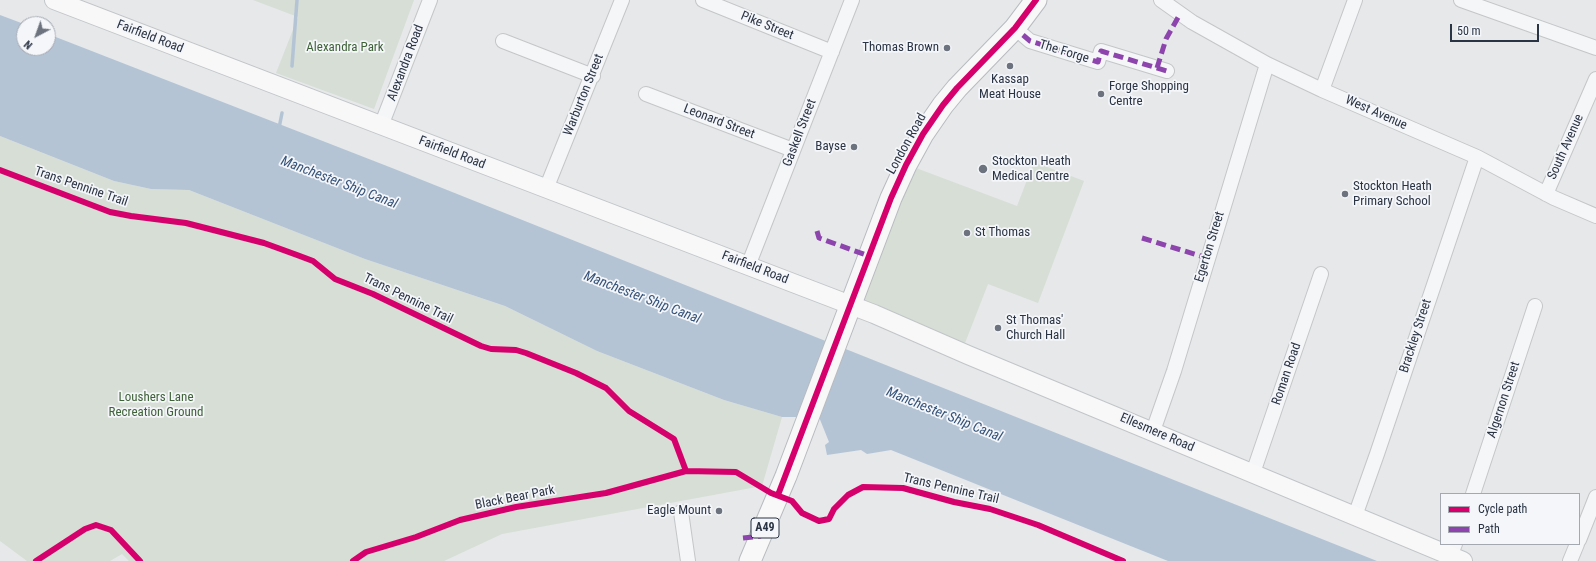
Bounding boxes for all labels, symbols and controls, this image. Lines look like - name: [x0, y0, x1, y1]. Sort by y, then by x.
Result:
- street label: Pike Street: [738, 8, 796, 44]
- north arrow: [16, 16, 56, 56]
- scale bar: [1452, 16, 1541, 42]
- street label: Fairfield Road: [114, 17, 186, 57]
- street label: Alexandra Road: [384, 23, 428, 103]
- text: 50 m: [1457, 24, 1481, 38]
- street label: The Forge: [1037, 37, 1091, 67]
- text: N: [22, 38, 35, 52]
- park label: Alexandra Park: [306, 40, 384, 56]
- place label: Thomas Brown: [862, 40, 939, 56]
- marker: Thomas Brown: [942, 43, 952, 53]
- street label: Warburton Street: [561, 52, 607, 138]
- marker: Kassap Meat House: [1005, 61, 1015, 71]
- place label: Kassap Meat House: [979, 72, 1041, 103]
- place label: Forge Shopping Centre: [1109, 79, 1189, 110]
- marker: Forge Shopping Centre: [1096, 89, 1106, 99]
- street label: West Avenue: [1343, 92, 1409, 134]
- street label: Gaskell Street: [780, 97, 820, 169]
- street label: Leonard Street: [681, 101, 757, 143]
- street label: London Road: [884, 111, 930, 177]
- street label: South Avenue: [1545, 112, 1587, 182]
- street label: Fairfield Road: [416, 133, 488, 173]
- place label: Bayse: [815, 139, 846, 155]
- marker: Bayse: [849, 142, 859, 152]
- water label: Manchester Ship Canal: [278, 153, 400, 213]
- place label: Stockton Heath Medical Centre: [992, 154, 1071, 185]
- marker: Stockton Heath Medical Centre: [977, 163, 989, 175]
- street label: Trans Pennine Trail: [32, 164, 130, 210]
- place label: Stockton Heath Primary School: [1353, 179, 1432, 210]
- marker: Stockton Heath Primary School: [1340, 189, 1350, 199]
- street label: Egerton Street: [1192, 210, 1228, 284]
- place label: St Thomas: [975, 225, 1030, 241]
- marker: St Thomas: [962, 228, 972, 238]
- street label: Fairfield Road: [719, 248, 791, 288]
- water label: Manchester Ship Canal: [581, 268, 703, 328]
- street label: Trans Pennine Trail: [361, 271, 455, 327]
- street label: Brackley Street: [1397, 297, 1435, 375]
- place label: St Thomas' Church Hall: [1006, 313, 1065, 344]
- marker: St Thomas' Church Hall: [993, 323, 1003, 333]
- street label: Roman Road: [1269, 341, 1305, 407]
- street label: Algernon Street: [1484, 360, 1524, 440]
- water label: Manchester Ship Canal: [884, 384, 1004, 446]
- park label: Loushers Lane Recreation Ground: [109, 390, 203, 421]
- street label: Ellesmere Road: [1117, 410, 1197, 456]
- street label: Trans Pennine Trail: [902, 470, 1000, 508]
- street label: Black Bear Park: [474, 483, 556, 513]
- legend: [1440, 493, 1580, 545]
- text: Cycle path: [1478, 502, 1527, 516]
- place label: Eagle Mount: [647, 503, 711, 519]
- marker: Eagle Mount: [714, 506, 724, 516]
- road number: A49: [751, 518, 779, 538]
- text: Path: [1478, 522, 1500, 536]

